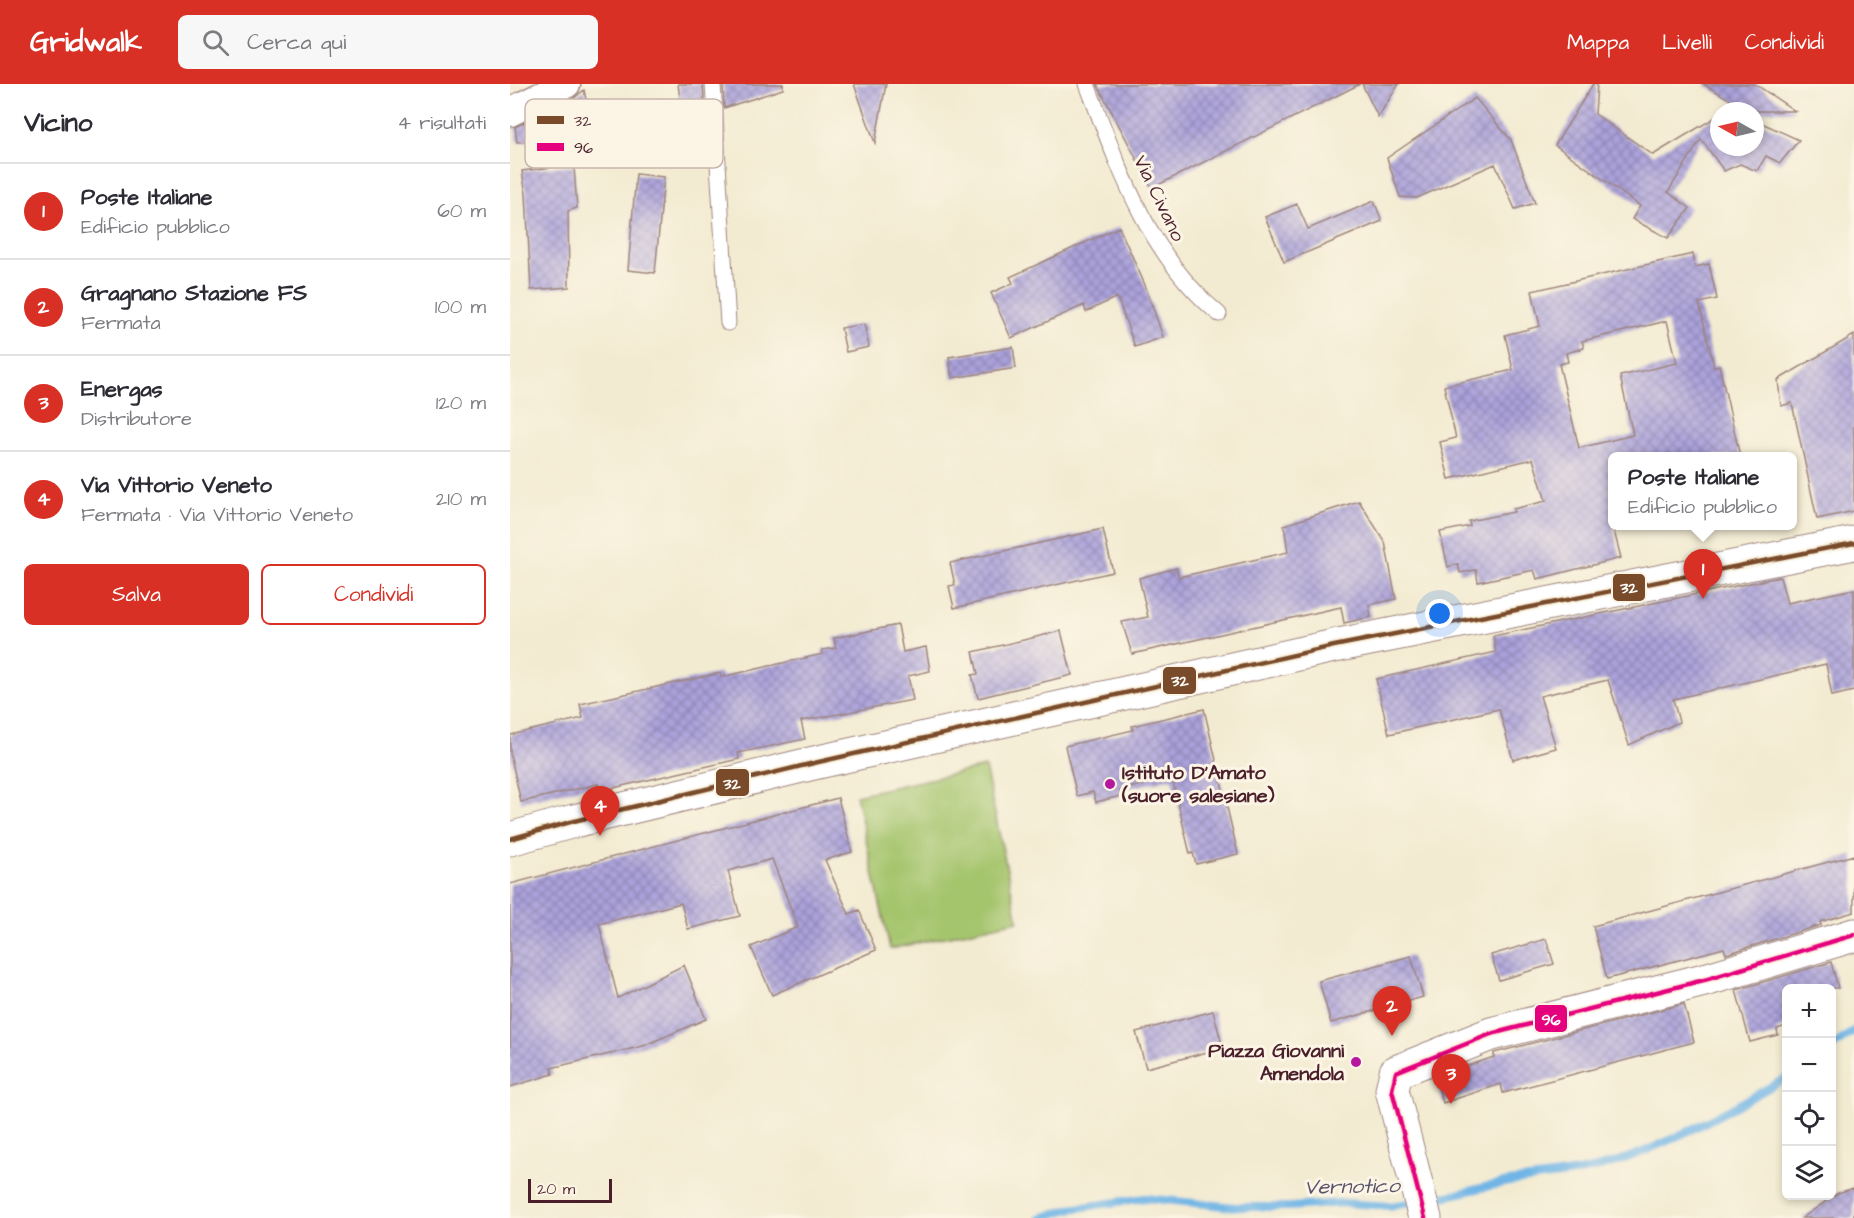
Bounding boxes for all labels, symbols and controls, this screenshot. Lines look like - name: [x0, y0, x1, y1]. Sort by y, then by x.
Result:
- search box: [178, 15, 598, 69]
- text: Gridwalk: [30, 23, 142, 62]
- icon: search: [199, 26, 232, 59]
- text: Cerca qui: [247, 27, 346, 58]
- text: Mappa: [1567, 28, 1629, 57]
- text: Livelli: [1662, 28, 1712, 57]
- text: Condividi: [1745, 28, 1824, 57]
- legend: [525, 99, 723, 168]
- north arrow: [1710, 102, 1764, 156]
- text: Vicino: [24, 105, 92, 141]
- text: 4 risultati: [398, 109, 486, 137]
- text: 32: [574, 110, 591, 132]
- text: 96: [574, 137, 593, 159]
- street label: Via Civano: [1126, 151, 1192, 246]
- text: Poste Italiane: [81, 182, 212, 213]
- text: 1: [42, 197, 45, 225]
- text: 60 m: [437, 197, 486, 225]
- text: Edificio pubblico: [81, 213, 230, 241]
- text: Gragnano Stazione FS: [81, 278, 307, 309]
- text: 2: [38, 293, 49, 321]
- text: 100 m: [435, 293, 486, 321]
- text: Fermata: [81, 309, 161, 337]
- text: Energas: [81, 374, 163, 405]
- text: 3: [38, 389, 49, 417]
- text: 120 m: [436, 389, 486, 417]
- text: Distributore: [81, 405, 192, 433]
- popup: [1608, 452, 1797, 530]
- text: Poste Italiane: [1628, 462, 1759, 493]
- text: Via Vittorio Veneto: [81, 470, 272, 501]
- text: 4: [37, 485, 50, 513]
- text: 210 m: [436, 485, 486, 513]
- text: Edificio pubblico: [1628, 493, 1777, 521]
- text: Fermata · Via Vittorio Veneto: [81, 501, 353, 529]
- pin: 1: [1684, 550, 1722, 599]
- button: Salva: [24, 564, 249, 625]
- button: Condividi: [261, 564, 486, 625]
- line badge: 32: [1612, 573, 1646, 602]
- text: 32: [1619, 577, 1638, 599]
- your location: [1425, 599, 1454, 628]
- line badge: 32: [1162, 666, 1197, 695]
- text: 32: [1170, 670, 1189, 692]
- place label: Istituto D'Amato (suore salesiane): [1121, 759, 1275, 810]
- line badge: 32: [715, 768, 750, 797]
- text: 32: [722, 773, 741, 795]
- marker: Istituto D'Amato (suore salesiane): [1103, 777, 1117, 791]
- pin: 4: [580, 786, 620, 836]
- map controls: [1782, 984, 1836, 1200]
- button: +: [1782, 984, 1836, 1038]
- pin: 2: [1372, 986, 1412, 1036]
- line badge: 96: [1534, 1004, 1568, 1033]
- text: 96: [1541, 1009, 1561, 1031]
- place label: Piazza Giovanni Amendola: [1208, 1037, 1345, 1088]
- button: −: [1782, 1038, 1836, 1092]
- pin: 3: [1432, 1054, 1470, 1104]
- marker: Piazza Giovanni Amendola: [1349, 1055, 1363, 1069]
- button: locate: [1782, 1092, 1836, 1146]
- button: layers: [1782, 1146, 1836, 1200]
- water label: Vernotico: [1304, 1171, 1402, 1202]
- scale bar: [528, 1176, 612, 1204]
- text: 20 m: [537, 1178, 575, 1200]

